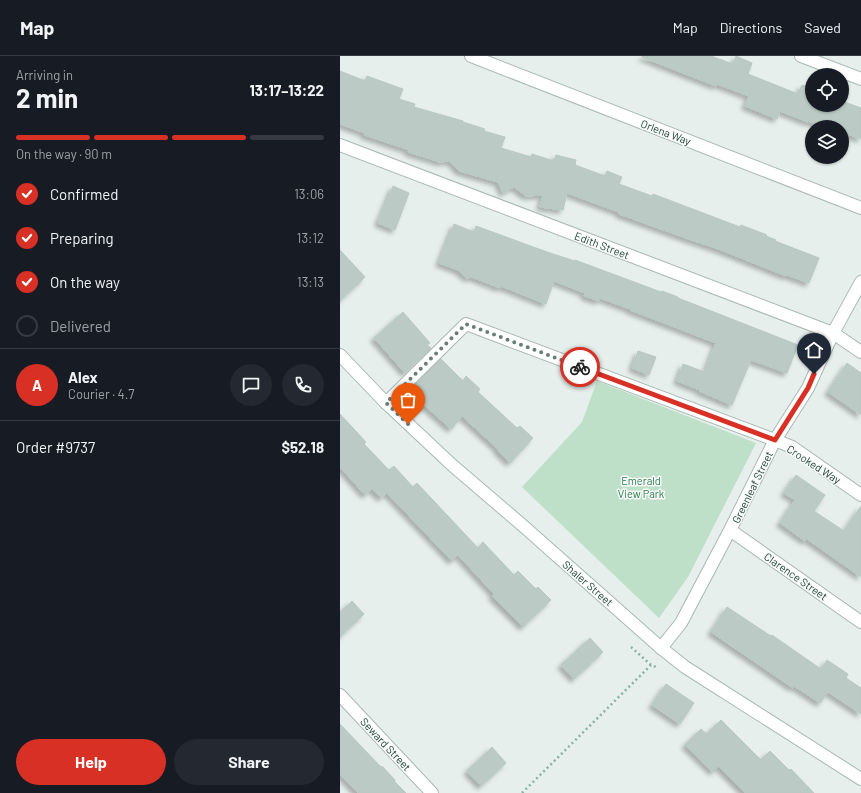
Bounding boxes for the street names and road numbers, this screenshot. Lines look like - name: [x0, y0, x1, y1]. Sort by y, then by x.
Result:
- street label: Orlena Way: [639, 116, 693, 148]
- street label: Edith Street: [573, 229, 631, 261]
- street label: Crooked Way: [785, 442, 843, 486]
- street label: Greenleaf Street: [729, 449, 775, 525]
- street label: Clarence Street: [762, 549, 830, 603]
- street label: Shaler Street: [560, 558, 616, 608]
- street label: Seward Street: [358, 715, 414, 773]

